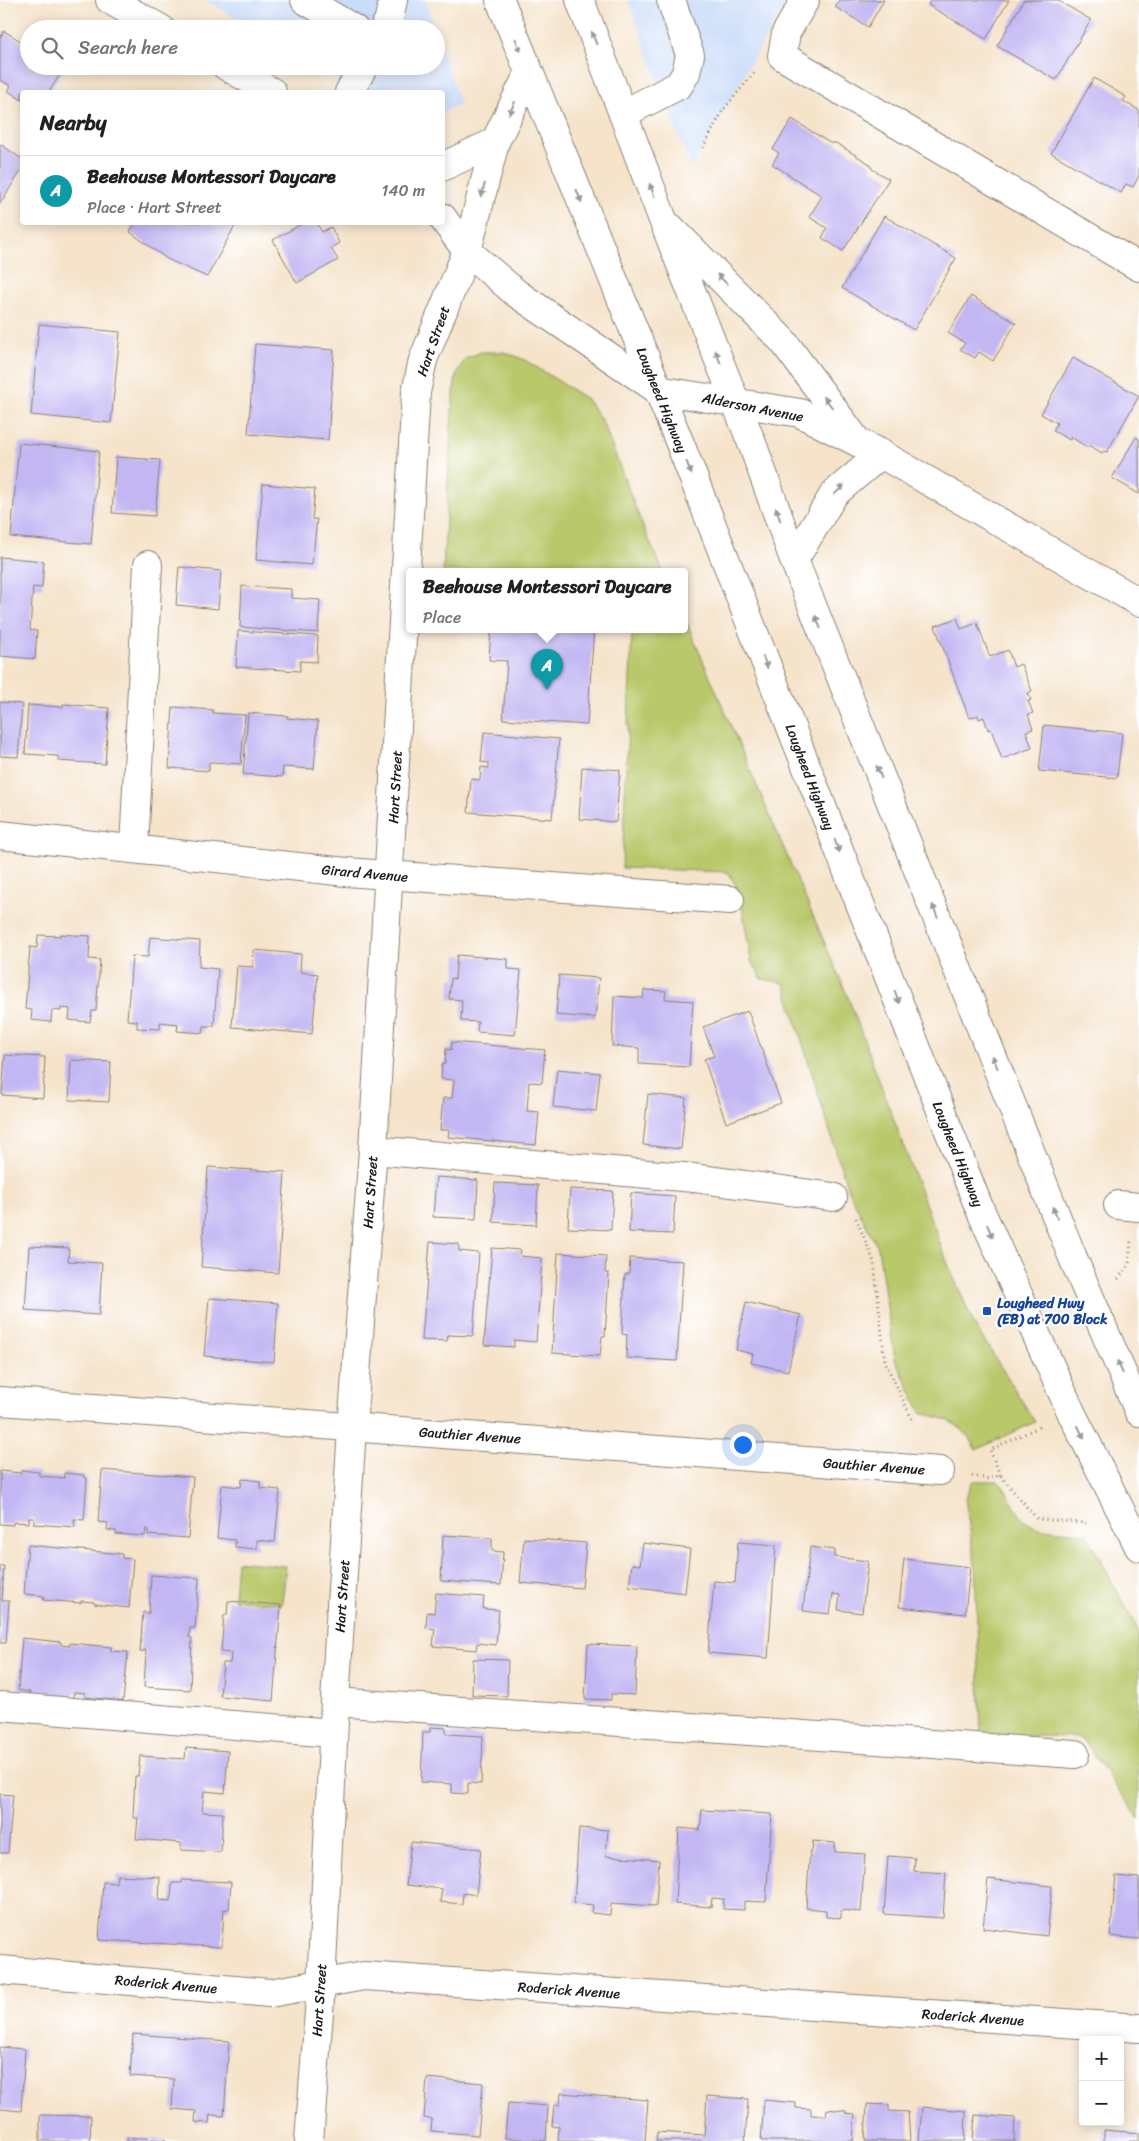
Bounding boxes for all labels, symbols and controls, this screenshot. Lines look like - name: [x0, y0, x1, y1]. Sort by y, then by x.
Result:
- search box: [20, 20, 445, 75]
- one-way arrow: [590, 30, 598, 45]
- text: Search here: [78, 31, 178, 64]
- icon: search: [38, 34, 66, 62]
- one-way arrow: [515, 38, 522, 53]
- one-way arrow: [508, 100, 516, 115]
- text: Nearby: [40, 104, 106, 142]
- text: Beehouse Montessori Daycare: [87, 160, 336, 193]
- text: A: [51, 176, 61, 205]
- text: 140 m: [382, 176, 425, 205]
- one-way arrow: [479, 182, 487, 197]
- one-way arrow: [648, 182, 656, 197]
- one-way arrow: [576, 189, 584, 203]
- text: Place · Hart Street: [87, 193, 222, 222]
- one-way arrow: [716, 273, 728, 285]
- street label: Hart Street: [410, 303, 457, 380]
- street label: Lougheed Highway: [629, 343, 694, 458]
- one-way arrow: [714, 349, 722, 364]
- street label: Alderson Avenue: [699, 385, 806, 430]
- one-way arrow: [823, 395, 833, 409]
- one-way arrow: [685, 461, 693, 476]
- one-way arrow: [832, 484, 844, 496]
- one-way arrow: [773, 507, 781, 522]
- popup: [406, 568, 688, 633]
- text: Beehouse Montessori Daycare: [423, 570, 671, 603]
- text: Place: [423, 603, 461, 632]
- one-way arrow: [814, 615, 822, 629]
- pin: A: [531, 649, 563, 690]
- one-way arrow: [761, 655, 769, 670]
- street label: Lougheed Highway: [778, 720, 842, 835]
- street label: Hart Street: [381, 750, 410, 824]
- one-way arrow: [875, 764, 883, 779]
- one-way arrow: [833, 839, 841, 854]
- street label: Girard Avenue: [321, 857, 409, 890]
- one-way arrow: [930, 904, 938, 918]
- one-way arrow: [893, 990, 901, 1004]
- one-way arrow: [990, 1055, 998, 1069]
- street label: Lougheed Highway: [925, 1097, 990, 1212]
- street label: Hart Street: [355, 1155, 386, 1229]
- one-way arrow: [1051, 1205, 1059, 1220]
- one-way arrow: [986, 1224, 994, 1238]
- place label: Lougheed Hwy (EB) at 700 Block: [997, 1291, 1108, 1332]
- marker: Lougheed Hwy (EB) at 700 Block: [981, 1305, 993, 1317]
- one-way arrow: [1115, 1360, 1123, 1374]
- street label: Gauthier Avenue: [418, 1419, 522, 1452]
- one-way arrow: [1077, 1424, 1085, 1439]
- your location: [730, 1432, 756, 1458]
- street label: Gauthier Avenue: [822, 1450, 926, 1483]
- street label: Hart Street: [327, 1559, 358, 1633]
- street label: Hart Street: [304, 1963, 335, 2037]
- street label: Roderick Avenue: [114, 1968, 218, 2001]
- street label: Roderick Avenue: [517, 1974, 621, 2007]
- street label: Roderick Avenue: [921, 2001, 1025, 2034]
- map controls: [1079, 2036, 1124, 2126]
- button: +: [1079, 2036, 1124, 2081]
- button: −: [1079, 2081, 1124, 2126]

